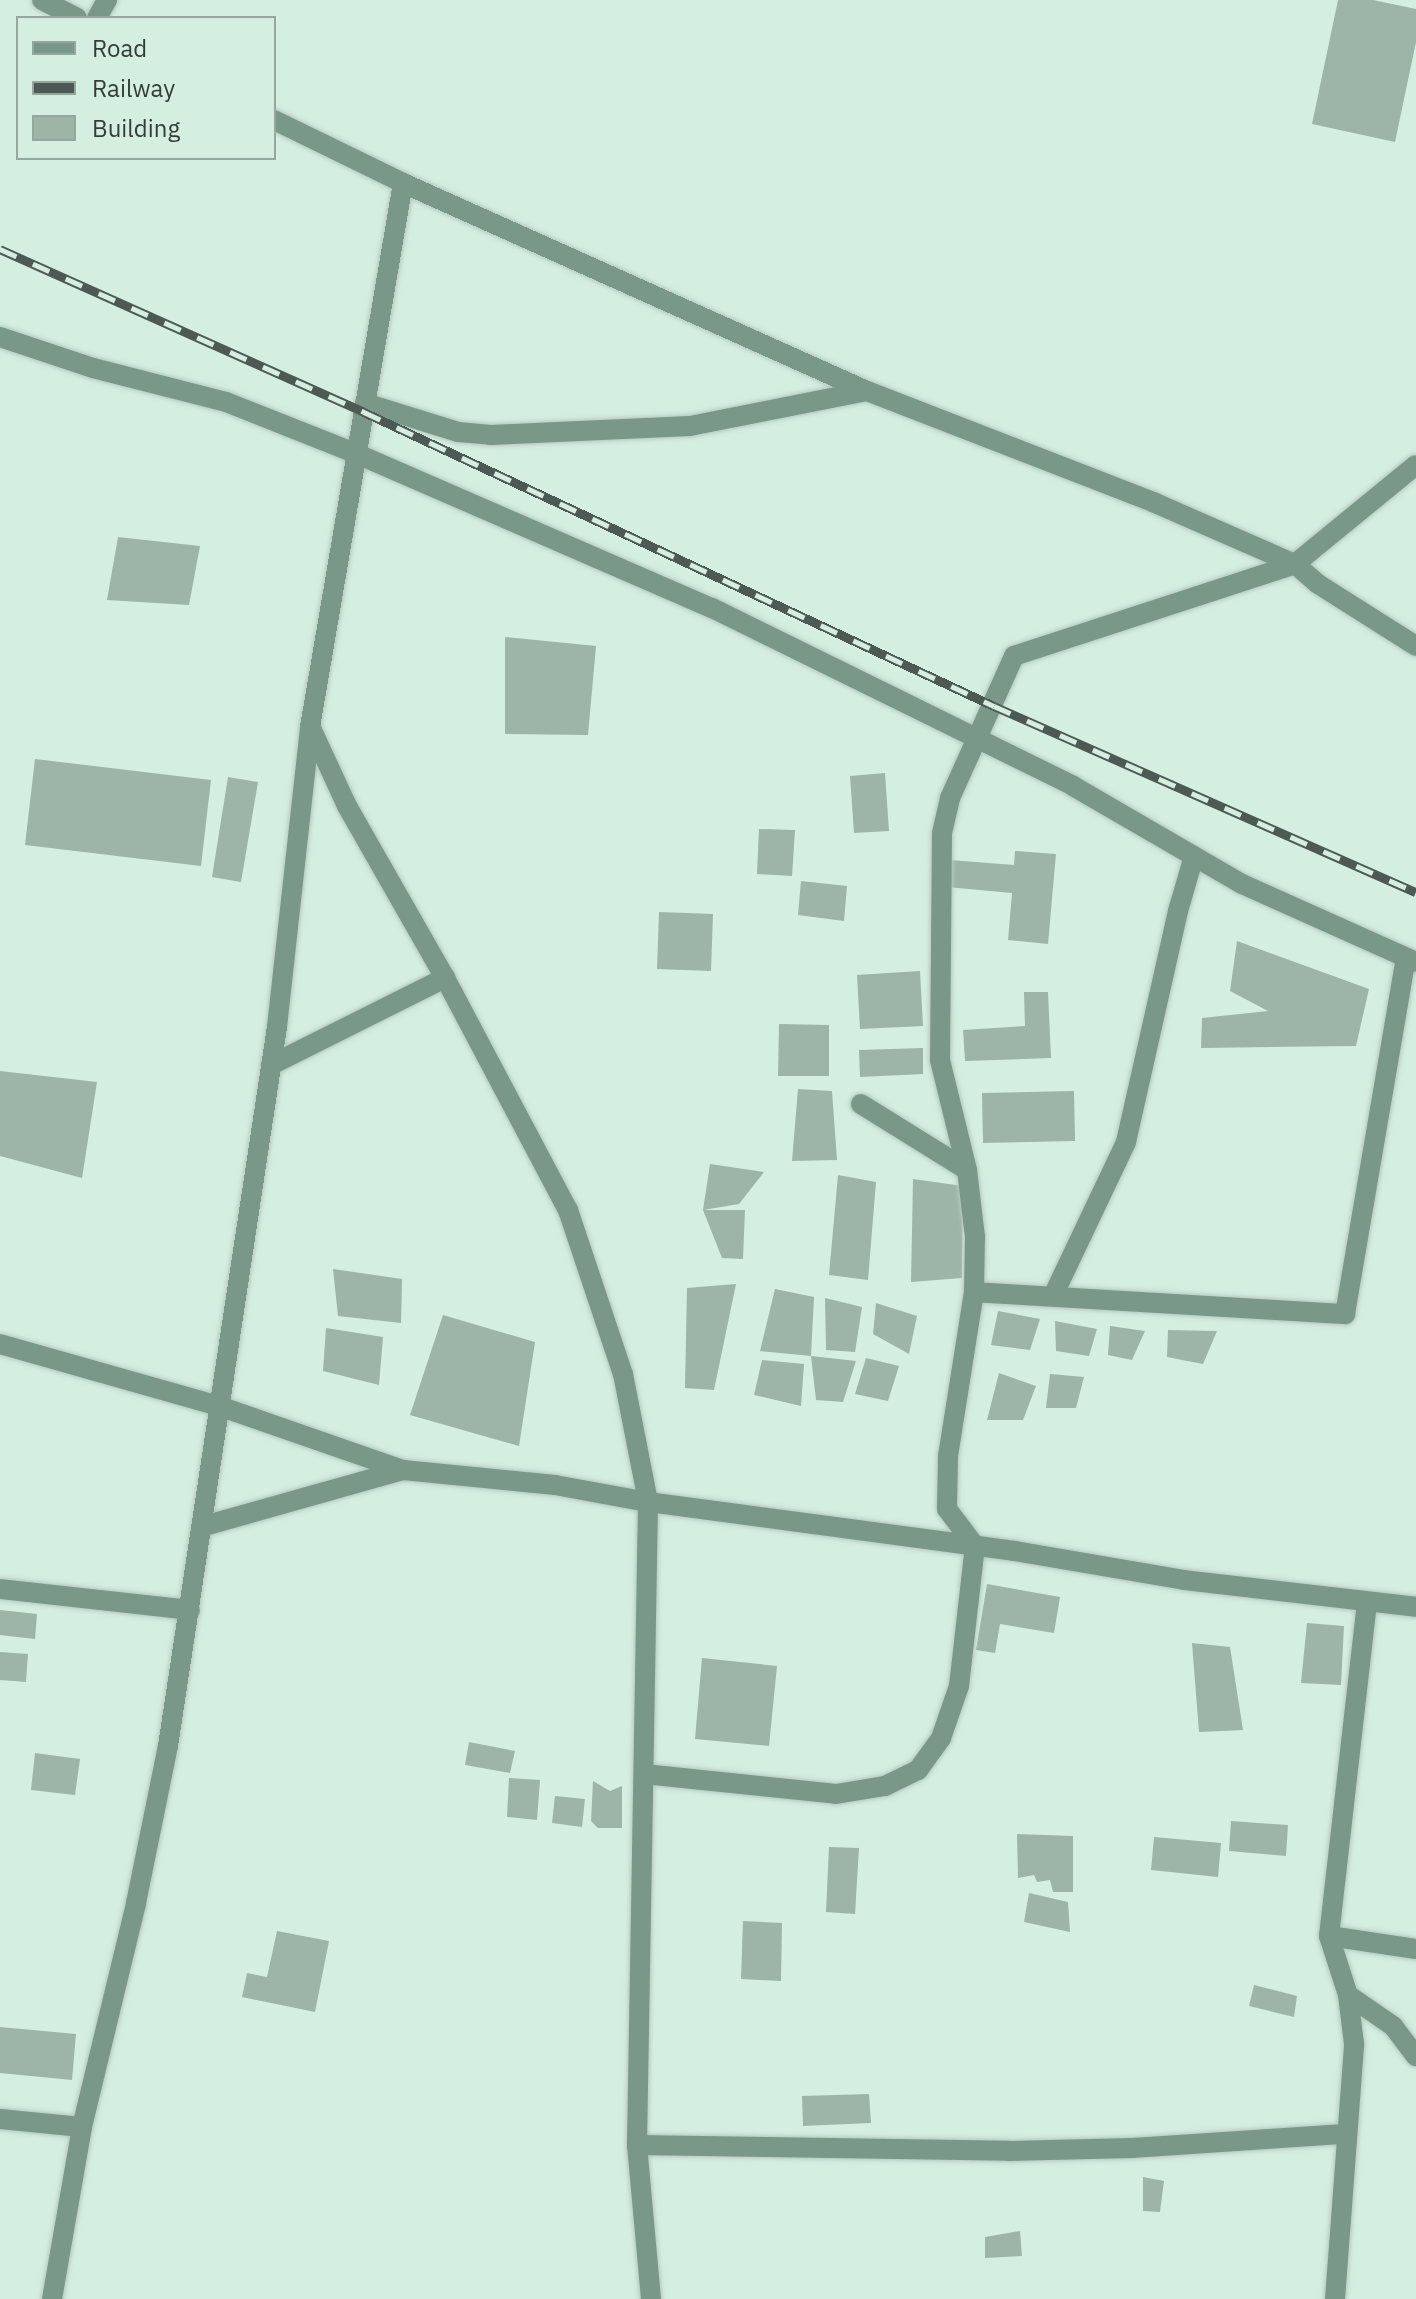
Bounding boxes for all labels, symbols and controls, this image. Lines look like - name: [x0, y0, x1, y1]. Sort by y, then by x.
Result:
- legend: [16, 16, 276, 160]
- text: Road: [92, 32, 147, 64]
- text: Railway: [92, 72, 175, 104]
- text: Building: [92, 112, 180, 144]

